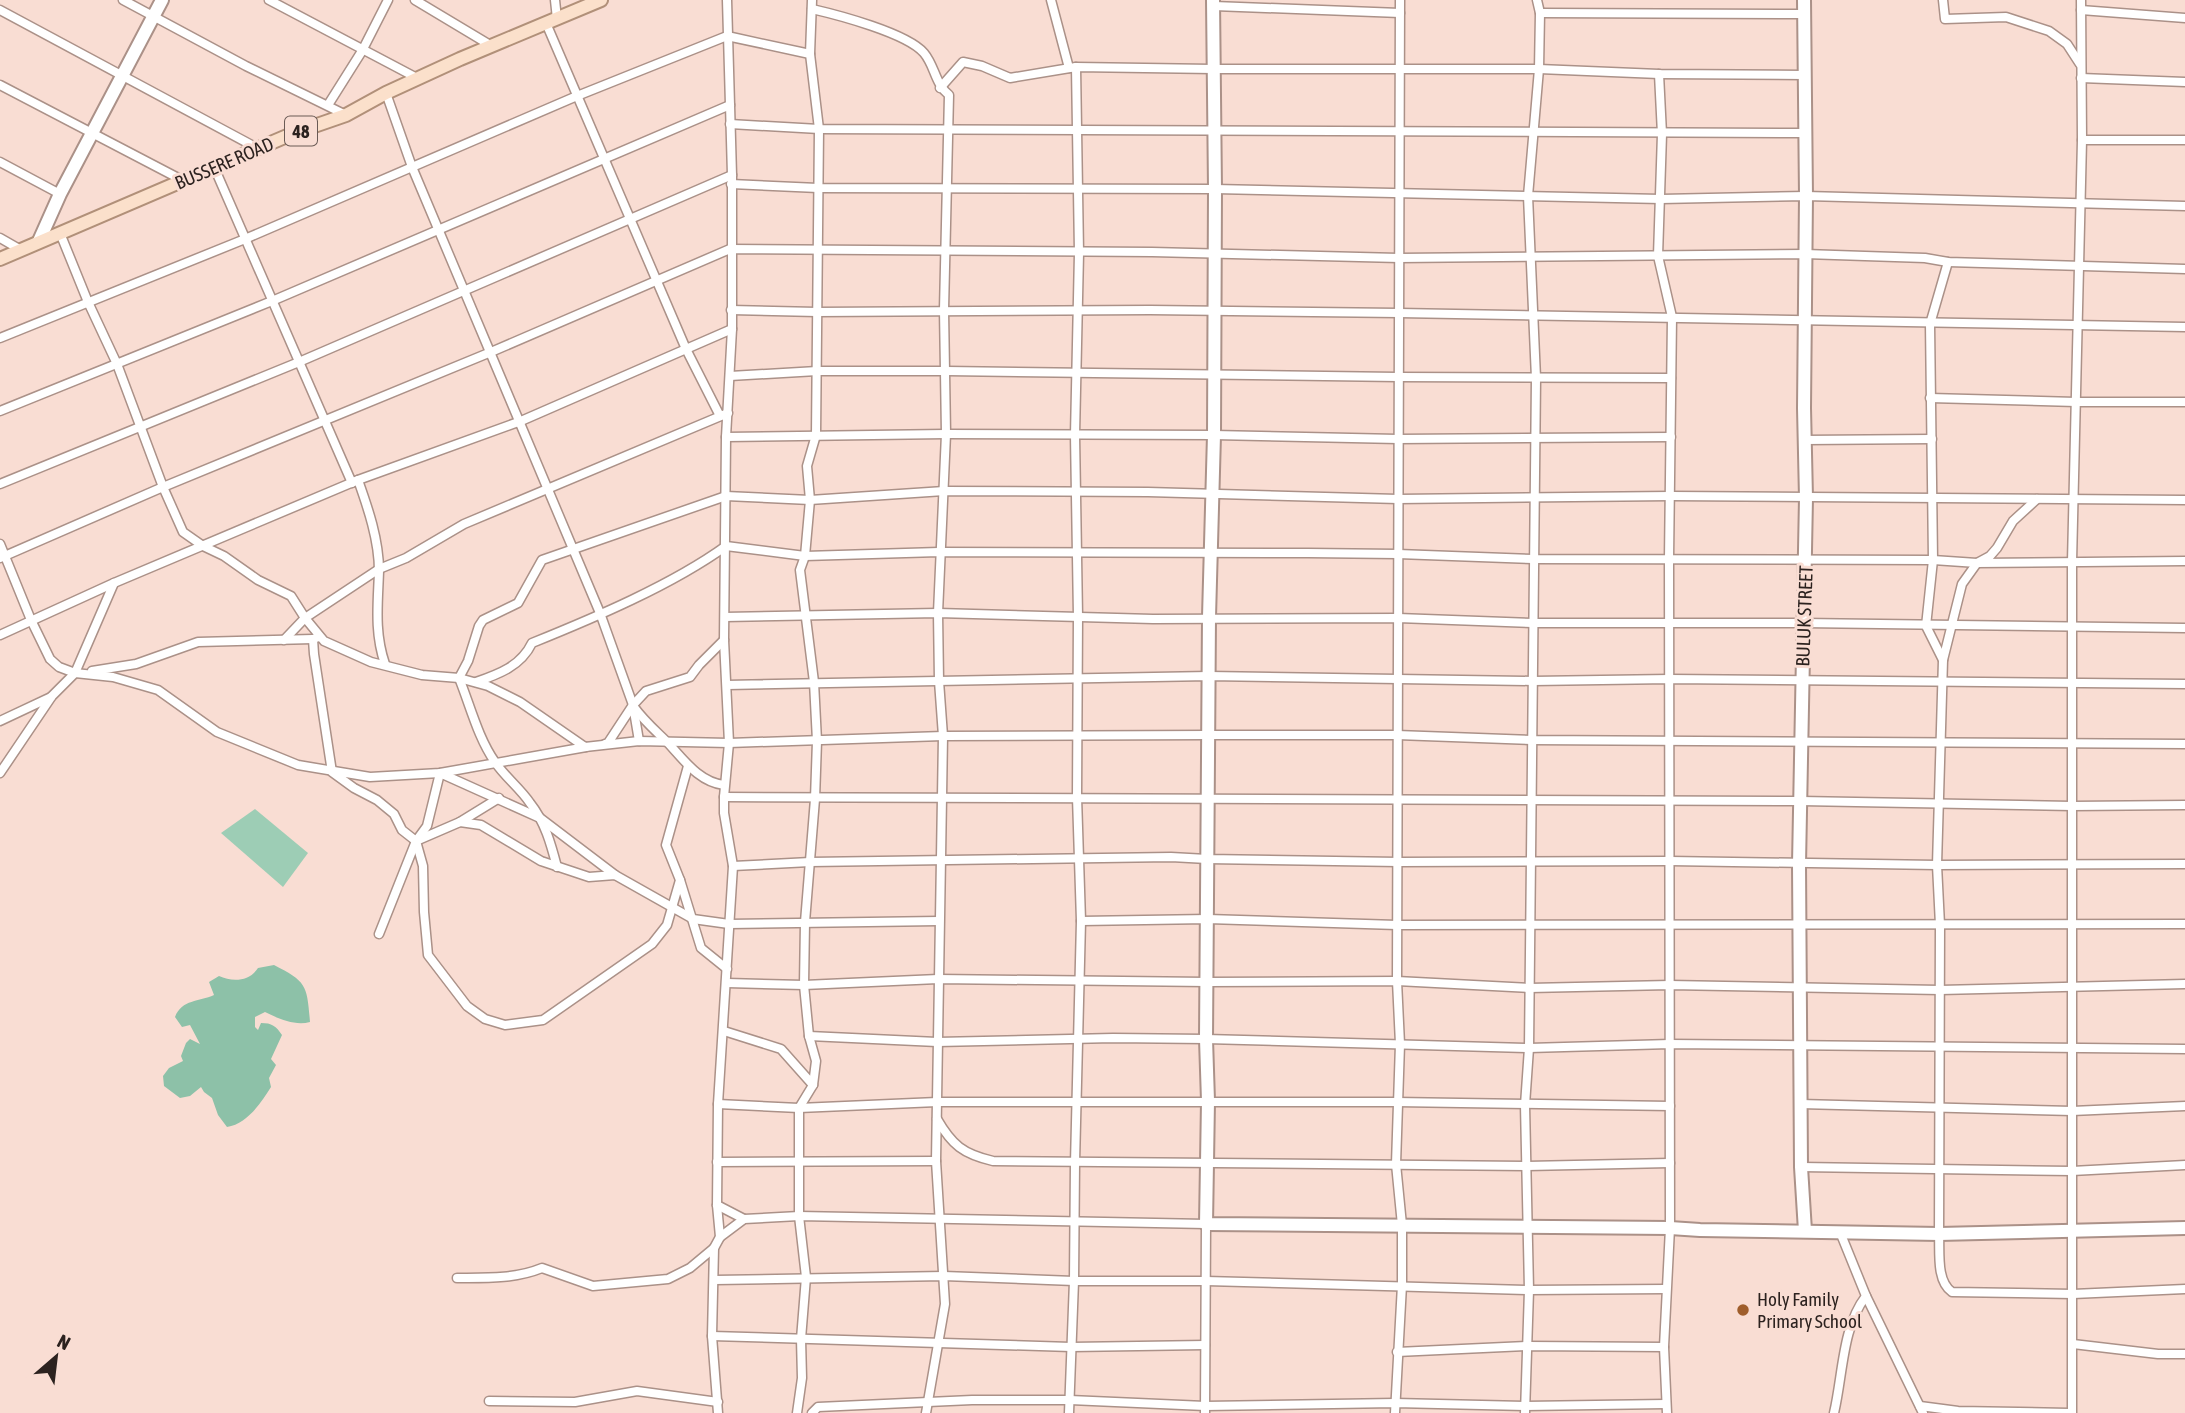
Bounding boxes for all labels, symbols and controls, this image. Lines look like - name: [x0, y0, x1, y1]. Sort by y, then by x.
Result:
- road number: 48: [285, 116, 317, 146]
- street label: BUSSERE ROAD: [171, 132, 277, 194]
- street label: BULUK STREET: [1791, 564, 1817, 667]
- place label: Holy Family Primary School: [1757, 1288, 1862, 1332]
- marker: Holy Family Primary School: [1735, 1302, 1751, 1318]
- north arrow: [21, 1322, 91, 1392]
- text: N: [54, 1330, 74, 1354]

